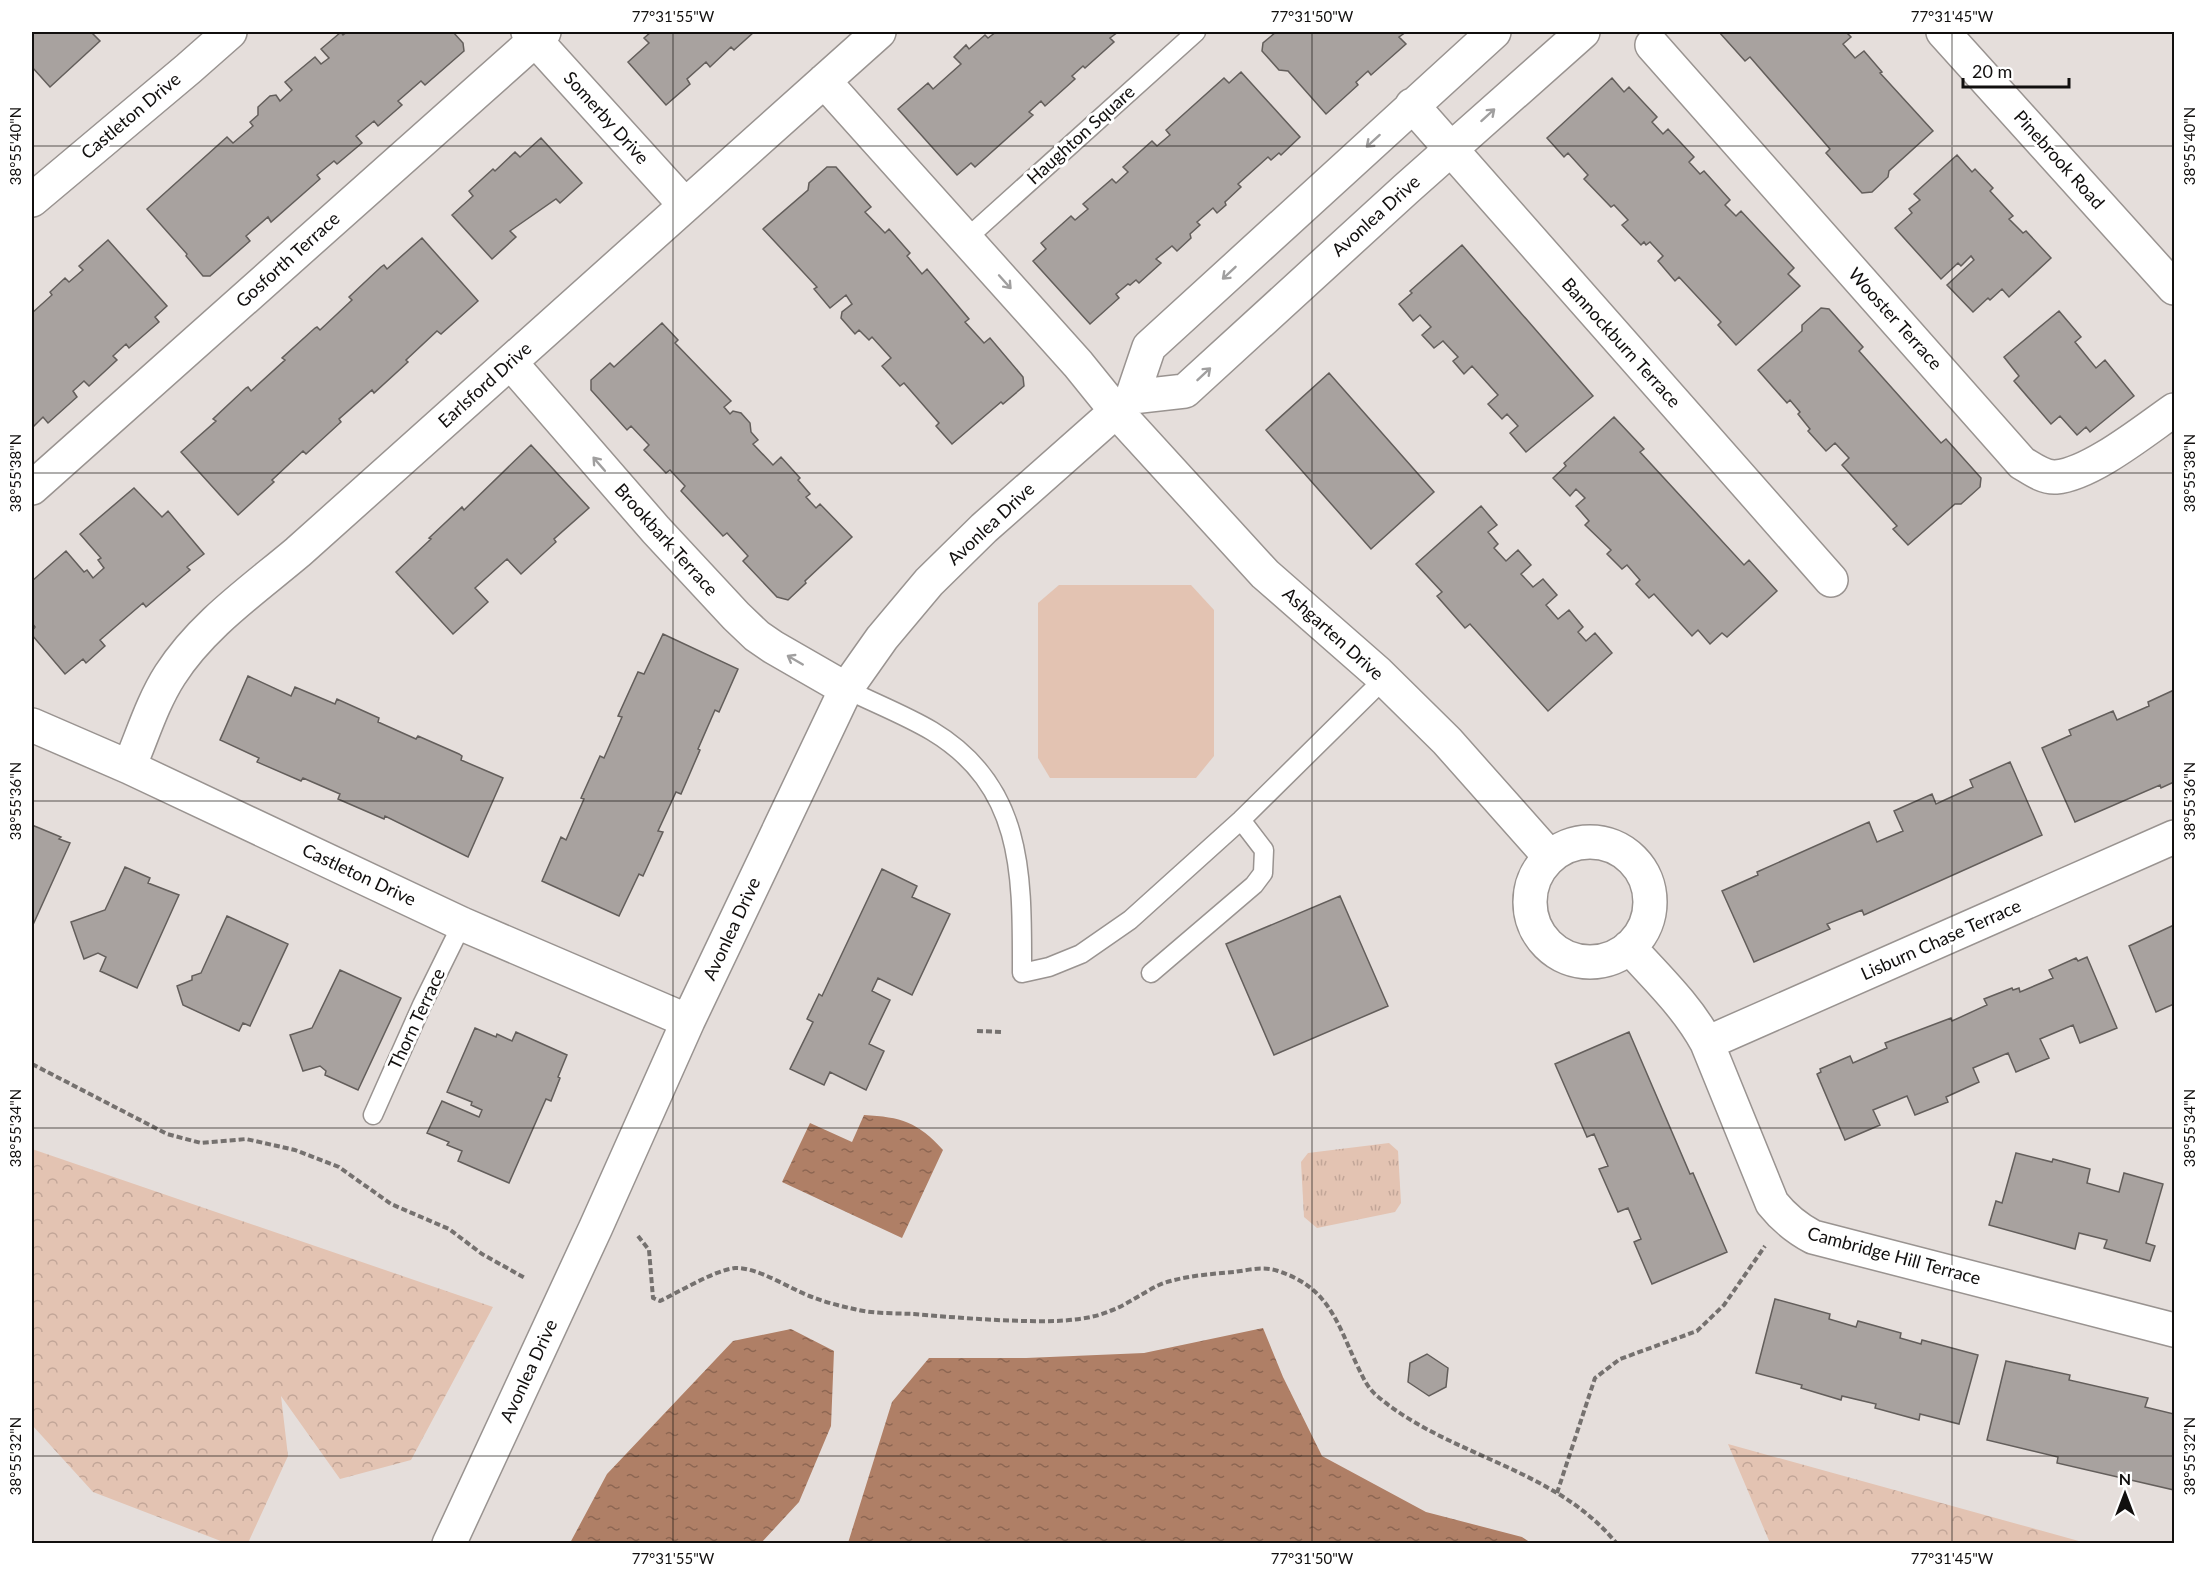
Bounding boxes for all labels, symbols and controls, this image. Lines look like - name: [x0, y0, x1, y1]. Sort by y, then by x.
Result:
- text: 77°31'55"W: [632, 7, 715, 25]
- text: 77°31'50"W: [1271, 7, 1354, 25]
- text: 77°31'45"W: [1911, 7, 1994, 25]
- scale bar: [1963, 51, 2070, 89]
- text: 20 m: [1972, 60, 2012, 82]
- street label: Castleton Drive: [76, 67, 185, 163]
- street label: Somerby Drive: [559, 67, 654, 168]
- street label: Haughton Square: [1022, 80, 1139, 188]
- street label: Pinebrook Road: [2010, 106, 2110, 213]
- text: 38°55'40"N: [6, 107, 24, 185]
- text: 38°55'40"N: [2180, 107, 2198, 185]
- one-way arrow: [1480, 108, 1495, 122]
- one-way arrow: [1365, 134, 1380, 148]
- street label: Avonlea Drive: [1327, 170, 1424, 261]
- street label: Gosforth Terrace: [231, 207, 344, 312]
- street label: Wooster Terrace: [1844, 263, 1947, 374]
- one-way arrow: [1222, 266, 1237, 280]
- street label: Bannockburn Terrace: [1558, 273, 1686, 412]
- one-way arrow: [998, 274, 1012, 289]
- street label: Earlsford Drive: [433, 337, 535, 432]
- one-way arrow: [1197, 367, 1212, 381]
- text: 38°55'38"N: [6, 434, 24, 512]
- text: 38°55'38"N: [2180, 434, 2198, 512]
- one-way arrow: [592, 457, 606, 472]
- street label: Avonlea Drive: [942, 477, 1038, 569]
- street label: Brookbark Terrace: [610, 479, 723, 600]
- street label: Ashgarten Drive: [1279, 582, 1389, 684]
- one-way arrow: [787, 654, 804, 666]
- text: 38°55'36"N: [6, 762, 24, 840]
- text: 38°55'36"N: [2180, 762, 2198, 840]
- street label: Castleton Drive: [299, 838, 420, 910]
- street label: Avonlea Drive: [698, 874, 765, 984]
- street label: Lisburn Chase Terrace: [1857, 894, 2024, 984]
- street label: Thorn Terrace: [383, 964, 449, 1073]
- text: 38°55'34"N: [6, 1089, 24, 1167]
- text: 38°55'34"N: [2180, 1089, 2198, 1167]
- street label: Cambridge Hill Terrace: [1805, 1221, 1983, 1289]
- street label: Avonlea Drive: [495, 1316, 562, 1426]
- text: 38°55'32"N: [6, 1417, 24, 1495]
- text: 38°55'32"N: [2180, 1417, 2198, 1495]
- north arrow: [2095, 1464, 2155, 1524]
- text: N: [2119, 1469, 2131, 1488]
- text: 77°31'55"W: [632, 1549, 715, 1567]
- text: 77°31'50"W: [1271, 1549, 1354, 1567]
- text: 77°31'45"W: [1911, 1549, 1994, 1567]

